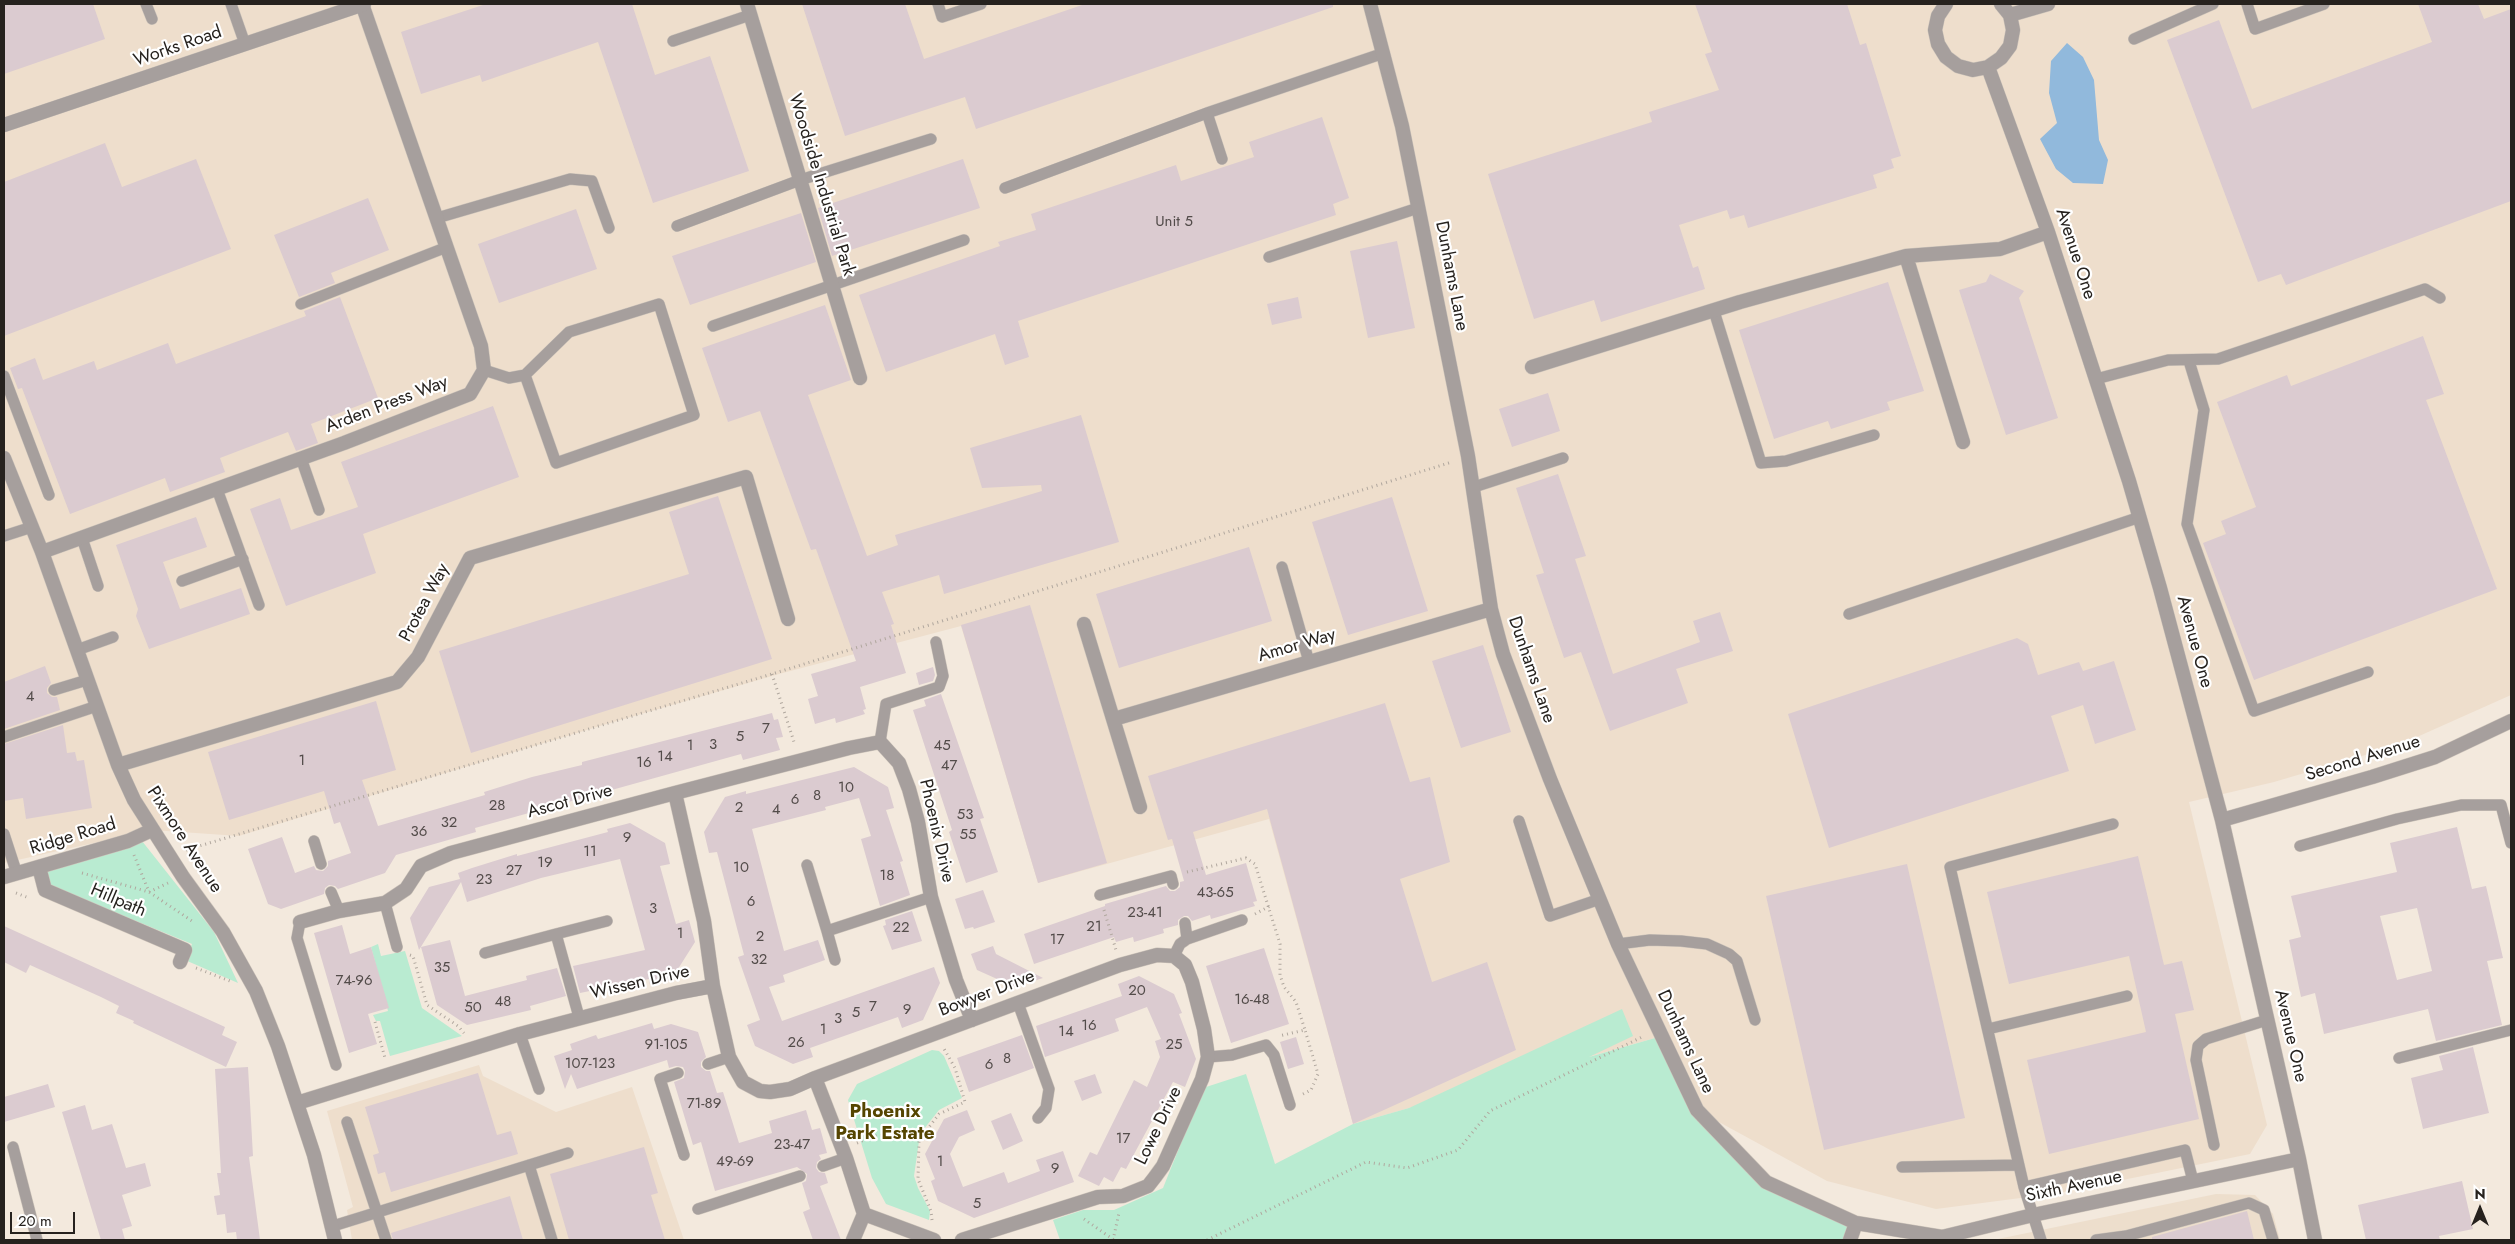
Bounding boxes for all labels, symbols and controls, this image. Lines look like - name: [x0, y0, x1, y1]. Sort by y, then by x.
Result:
- street label: Works Road: [131, 22, 225, 72]
- street label: Woodside Industrial Park: [783, 91, 859, 279]
- street label: Avenue One: [2050, 206, 2100, 302]
- house number: Unit 5: [1155, 213, 1193, 231]
- street label: Dunhams Lane: [1430, 219, 1472, 333]
- street label: Arden Press Way: [323, 372, 451, 438]
- street label: Protea Way: [395, 560, 455, 646]
- street label: Avenue One: [2171, 594, 2217, 690]
- street label: Dunhams Lane: [1503, 614, 1559, 726]
- street label: Amor Way: [1256, 625, 1338, 667]
- house number: 4: [26, 688, 34, 706]
- house number: 7: [762, 720, 770, 738]
- house number: 5: [736, 728, 744, 746]
- street label: Second Avenue: [2303, 731, 2423, 787]
- house number: 3: [709, 736, 717, 754]
- house number: 1: [687, 737, 693, 755]
- house number: 45: [933, 737, 951, 755]
- house number: 14: [657, 748, 673, 766]
- house number: 1: [299, 752, 305, 770]
- house number: 16: [636, 754, 652, 772]
- house number: 47: [941, 757, 957, 775]
- street label: Phoenix Drive: [914, 777, 958, 885]
- house number: 10: [838, 779, 854, 797]
- street label: Ascot Drive: [525, 780, 615, 824]
- street label: Pixmore Avenue: [142, 783, 226, 897]
- house number: 8: [813, 787, 821, 805]
- house number: 6: [791, 791, 799, 809]
- house number: 28: [489, 797, 505, 815]
- house number: 2: [735, 799, 743, 817]
- house number: 4: [772, 801, 780, 819]
- house number: 53: [957, 806, 973, 824]
- street label: Ridge Road: [27, 814, 119, 860]
- house number: 32: [441, 814, 457, 832]
- house number: 36: [411, 823, 427, 841]
- house number: 55: [960, 826, 976, 844]
- house number: 9: [623, 829, 631, 847]
- house number: 11: [583, 843, 597, 861]
- house number: 19: [537, 854, 553, 872]
- house number: 10: [733, 859, 749, 877]
- house number: 27: [506, 862, 522, 880]
- house number: 18: [880, 867, 894, 885]
- house number: 23: [476, 871, 492, 889]
- street label: Hillpath: [87, 880, 149, 922]
- house number: 43-65: [1196, 884, 1234, 902]
- house number: 6: [747, 893, 755, 911]
- house number: 3: [649, 900, 657, 918]
- house number: 23-41: [1127, 904, 1163, 922]
- house number: 21: [1086, 918, 1102, 936]
- house number: 22: [892, 919, 910, 937]
- house number: 1: [677, 925, 683, 943]
- house number: 2: [756, 928, 764, 946]
- house number: 17: [1050, 931, 1064, 949]
- house number: 32: [751, 951, 767, 969]
- house number: 35: [434, 959, 450, 977]
- street label: Wissen Drive: [588, 961, 692, 1005]
- street label: Bowyer Drive: [936, 966, 1038, 1022]
- house number: 74-96: [335, 972, 373, 990]
- house number: 20: [1128, 982, 1146, 1000]
- street label: Dunhams Lane: [1652, 987, 1718, 1097]
- street label: Avenue One: [2269, 988, 2311, 1084]
- house number: 16-48: [1234, 991, 1270, 1009]
- house number: 48: [495, 993, 511, 1011]
- house number: 7: [869, 998, 877, 1016]
- house number: 50: [464, 999, 482, 1017]
- house number: 9: [903, 1001, 911, 1019]
- house number: 5: [852, 1004, 860, 1022]
- house number: 3: [834, 1010, 842, 1028]
- house number: 16: [1081, 1017, 1097, 1035]
- house number: 1: [820, 1021, 826, 1039]
- house number: 14: [1058, 1023, 1074, 1041]
- house number: 26: [787, 1034, 805, 1052]
- house number: 91-105: [645, 1036, 687, 1054]
- house number: 25: [1166, 1036, 1182, 1054]
- house number: 8: [1003, 1050, 1011, 1068]
- house number: 107-123: [565, 1055, 615, 1073]
- house number: 6: [985, 1056, 993, 1074]
- street label: Lowe Drive: [1131, 1083, 1187, 1169]
- house number: 71-89: [687, 1095, 721, 1113]
- district label: Phoenix Park Estate: [835, 1101, 935, 1145]
- house number: 17: [1116, 1130, 1130, 1148]
- house number: 23-47: [774, 1136, 810, 1154]
- house number: 49-69: [716, 1153, 754, 1171]
- house number: 1: [937, 1153, 943, 1171]
- house number: 9: [1051, 1160, 1059, 1178]
- street label: Sixth Avenue: [2024, 1166, 2124, 1208]
- north arrow: [2455, 1184, 2505, 1234]
- text: N: [2474, 1184, 2486, 1204]
- house number: 5: [973, 1195, 981, 1213]
- scale bar: [12, 1202, 78, 1234]
- text: 20 m: [18, 1210, 52, 1232]

